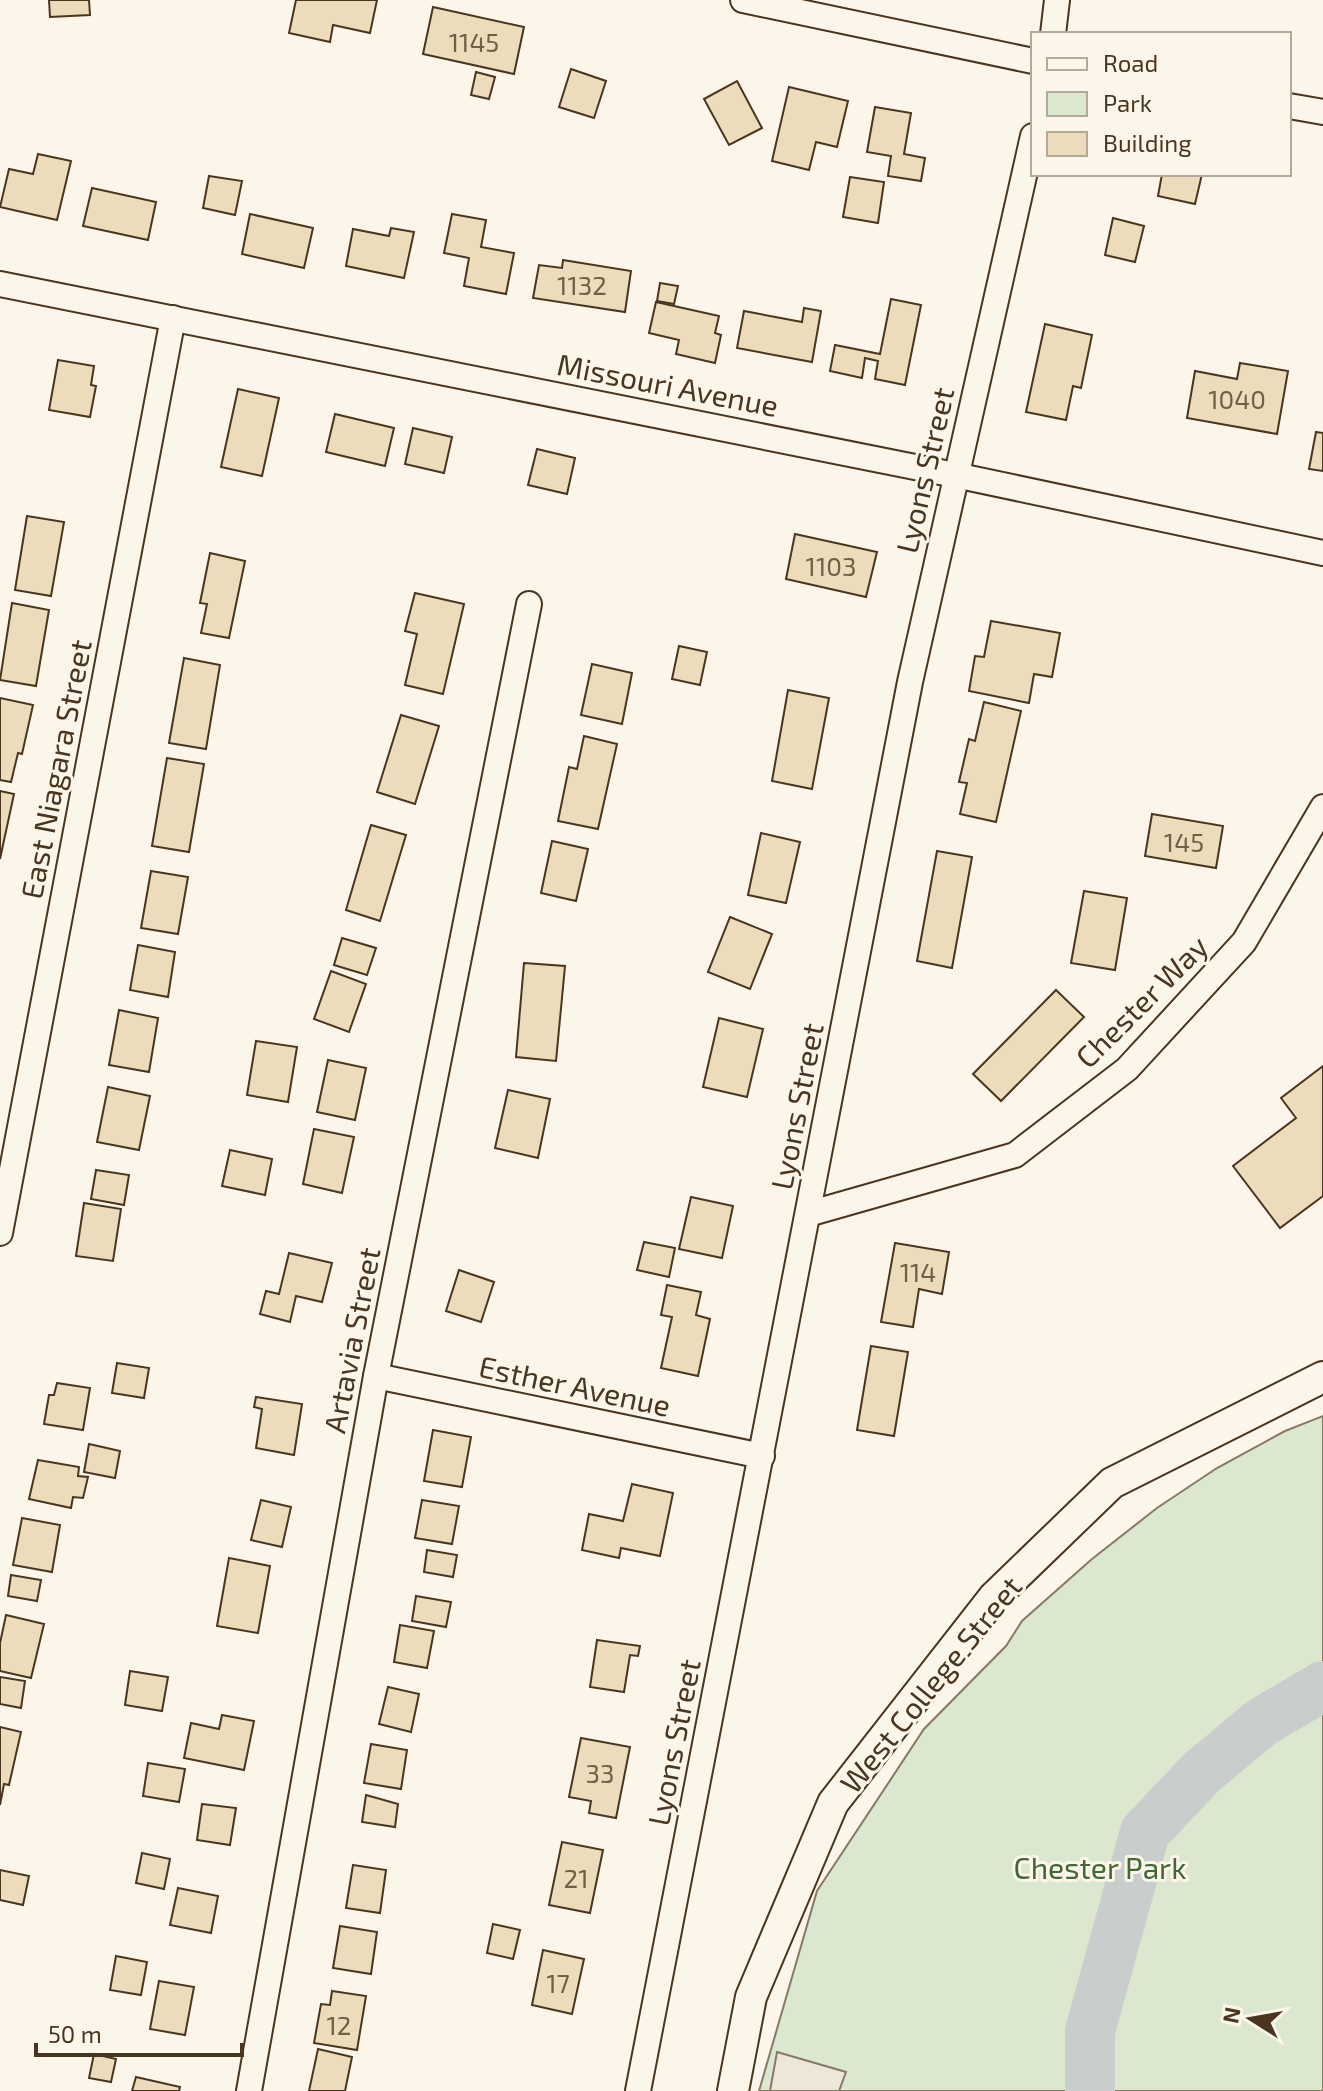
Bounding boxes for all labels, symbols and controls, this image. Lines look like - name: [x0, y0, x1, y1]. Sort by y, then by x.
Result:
- house number: 1145: [449, 26, 499, 57]
- legend: [1031, 32, 1291, 176]
- text: Road: [1103, 48, 1158, 77]
- text: Park: [1103, 88, 1152, 117]
- text: Building: [1103, 128, 1192, 157]
- house number: 1132: [557, 269, 607, 300]
- street label: Missouri Avenue: [554, 345, 782, 423]
- house number: 1040: [1208, 383, 1266, 414]
- street label: Lyons Street: [887, 384, 961, 556]
- house number: 1103: [806, 550, 856, 581]
- street label: East Niagara Street: [12, 636, 98, 902]
- house number: 145: [1164, 826, 1204, 857]
- street label: Chester Way: [1068, 928, 1214, 1074]
- street label: Lyons Street: [762, 1020, 830, 1192]
- street label: Artavia Street: [315, 1244, 387, 1436]
- house number: 114: [900, 1256, 936, 1287]
- street label: Esther Avenue: [476, 1347, 674, 1423]
- street label: West College Street: [832, 1568, 1028, 1800]
- street label: Lyons Street: [639, 1656, 707, 1828]
- house number: 33: [586, 1757, 614, 1788]
- park label: Chester Park: [1014, 1849, 1186, 1885]
- house number: 21: [564, 1862, 588, 1893]
- house number: 17: [546, 1967, 570, 1998]
- north arrow: [1211, 1979, 1291, 2059]
- text: N: [1216, 2005, 1245, 2025]
- scale bar: [36, 2007, 242, 2057]
- house number: 12: [327, 2009, 351, 2040]
- text: 50 m: [48, 2019, 102, 2048]

